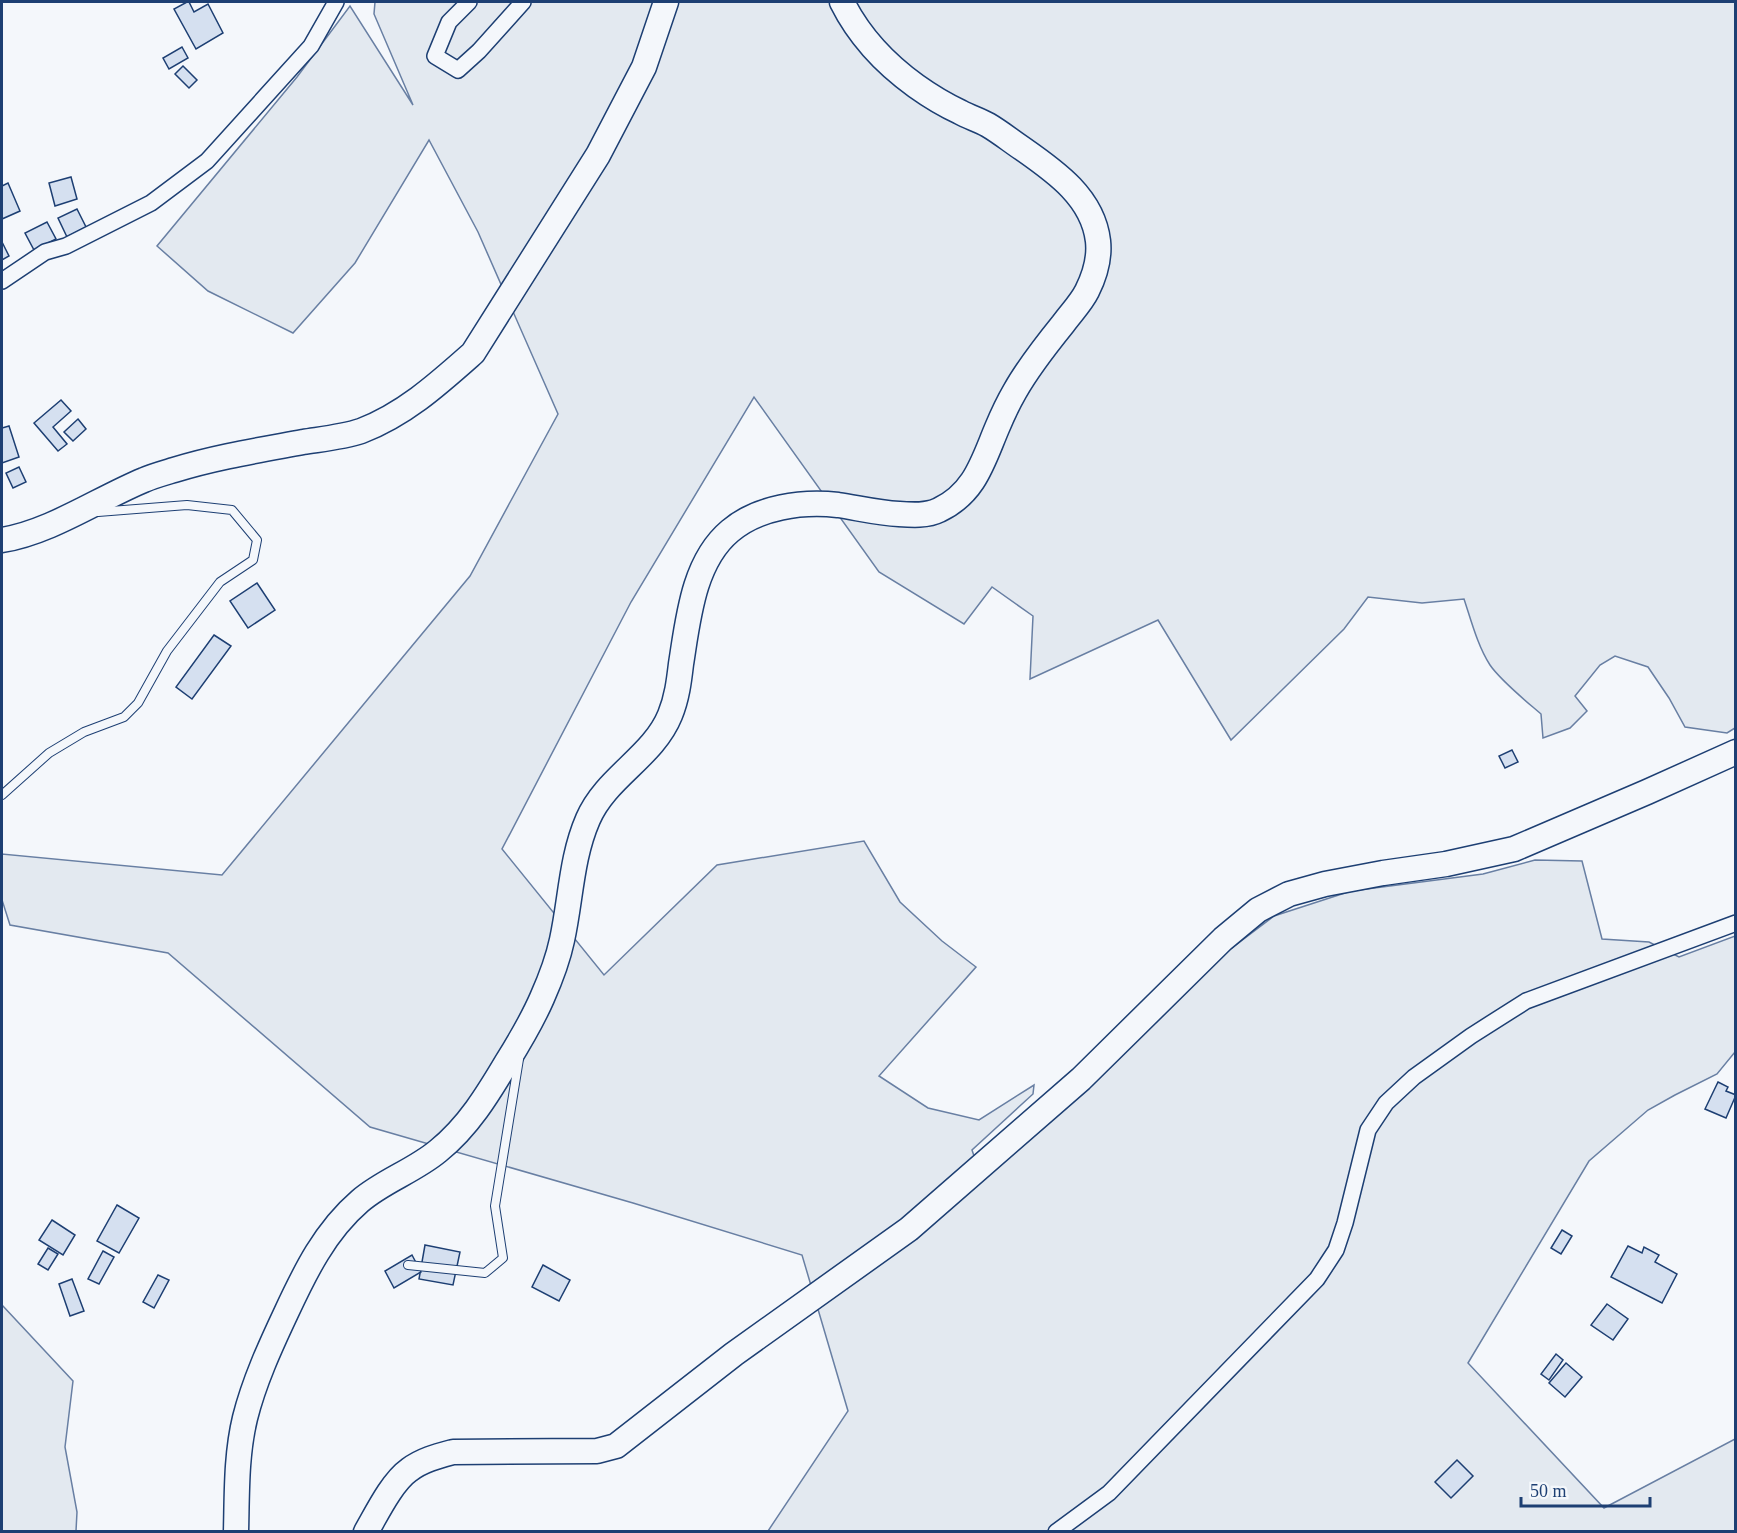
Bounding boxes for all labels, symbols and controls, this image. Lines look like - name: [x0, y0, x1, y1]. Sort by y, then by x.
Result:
- scale bar: [1521, 1470, 1650, 1508]
- text: 50 m: [1530, 1481, 1567, 1501]

